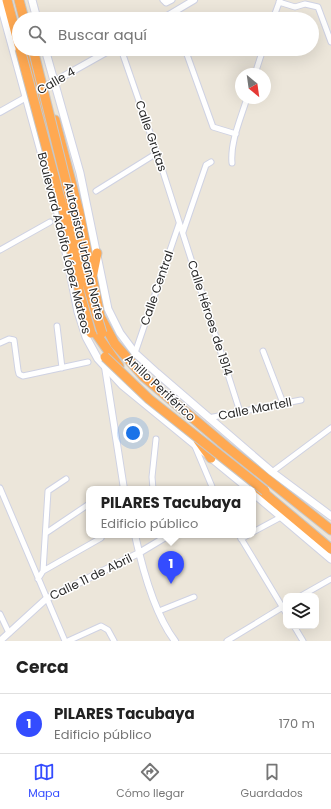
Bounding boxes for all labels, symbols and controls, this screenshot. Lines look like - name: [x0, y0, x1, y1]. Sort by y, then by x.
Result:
- search box: [12, 12, 319, 56]
- icon: search: [26, 23, 48, 45]
- text: Buscar aquí: [58, 24, 147, 45]
- street label: Calle 4: [34, 63, 78, 98]
- north arrow: [235, 68, 271, 104]
- street label: Calle Grutas: [131, 98, 172, 174]
- street label: Boulevard Adolfo López Mateos: [34, 150, 95, 336]
- street label: Autopista Urbana Norte: [60, 180, 109, 322]
- street label: Calle Central: [136, 248, 177, 328]
- street label: Calle Héroes de 1914: [184, 258, 237, 378]
- street label: Anillo Periférico: [121, 350, 200, 425]
- street label: Calle Martell: [217, 393, 293, 424]
- your location: [123, 423, 143, 443]
- popup: [86, 486, 256, 538]
- text: PILARES Tacubaya: [101, 492, 241, 513]
- text: Edificio público: [101, 514, 198, 533]
- street label: Calle 11 de Abril: [47, 549, 135, 604]
- pin: 1: [158, 551, 184, 584]
- map controls: [283, 593, 319, 629]
- button: layers: [283, 593, 319, 629]
- text: Cerca: [16, 655, 69, 679]
- text: PILARES Tacubaya: [54, 703, 195, 724]
- text: 1: [27, 714, 31, 733]
- text: 170 m: [279, 714, 315, 733]
- text: Edificio público: [54, 725, 152, 744]
- tab: Mapa: [28, 761, 60, 802]
- tab: Cómo llegar: [116, 761, 184, 802]
- tab: Guardados: [241, 761, 303, 802]

